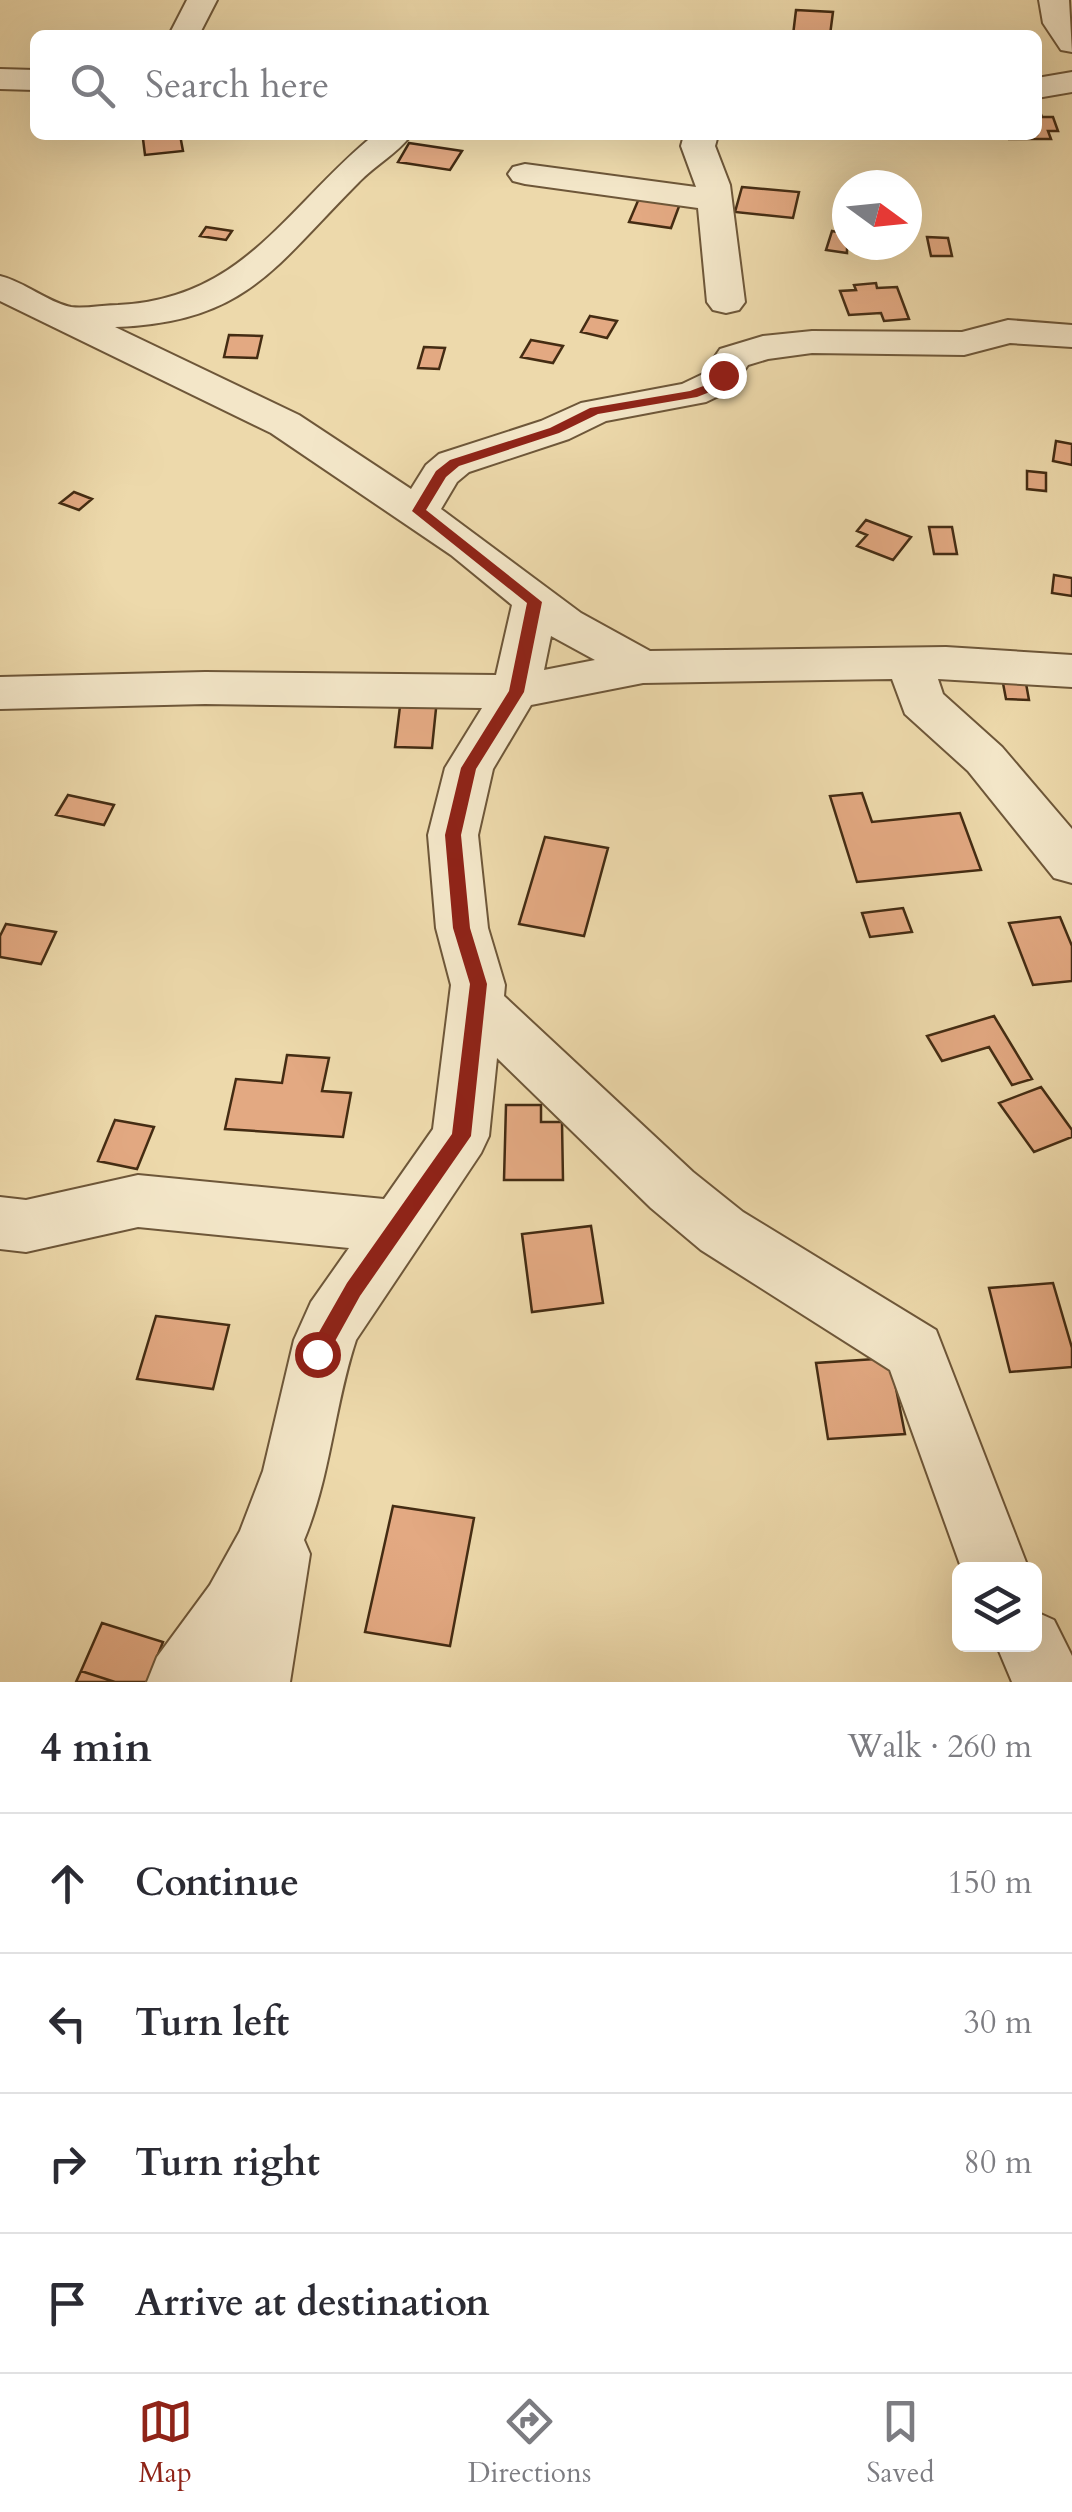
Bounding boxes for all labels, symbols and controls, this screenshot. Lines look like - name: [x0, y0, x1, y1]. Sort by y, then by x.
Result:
- search box: [30, 30, 1042, 140]
- icon: search: [65, 58, 120, 113]
- text: Search here: [145, 59, 329, 111]
- north arrow: [832, 170, 922, 260]
- route end: [701, 353, 747, 399]
- route start: [295, 1332, 341, 1378]
- map controls: [952, 1562, 1042, 1652]
- button: layers: [952, 1562, 1042, 1652]
- text: 4 min: [40, 1719, 152, 1776]
- text: Walk · 260 m: [847, 1725, 1032, 1769]
- icon: ahead: [40, 1856, 95, 1911]
- text: Continue: [135, 1857, 299, 1909]
- text: 150 m: [947, 1861, 1032, 1905]
- icon: left: [40, 1996, 95, 2051]
- text: Turn left: [135, 1997, 289, 2049]
- text: 30 m: [964, 2001, 1032, 2045]
- icon: right: [40, 2136, 95, 2191]
- text: Turn right: [135, 2137, 320, 2189]
- text: 80 m: [964, 2141, 1032, 2185]
- icon: arrive: [40, 2276, 95, 2331]
- text: Arrive at destination: [135, 2277, 490, 2329]
- tab: Map: [138, 2394, 193, 2492]
- tab: Directions: [468, 2394, 591, 2492]
- tab: Saved: [866, 2394, 934, 2492]

